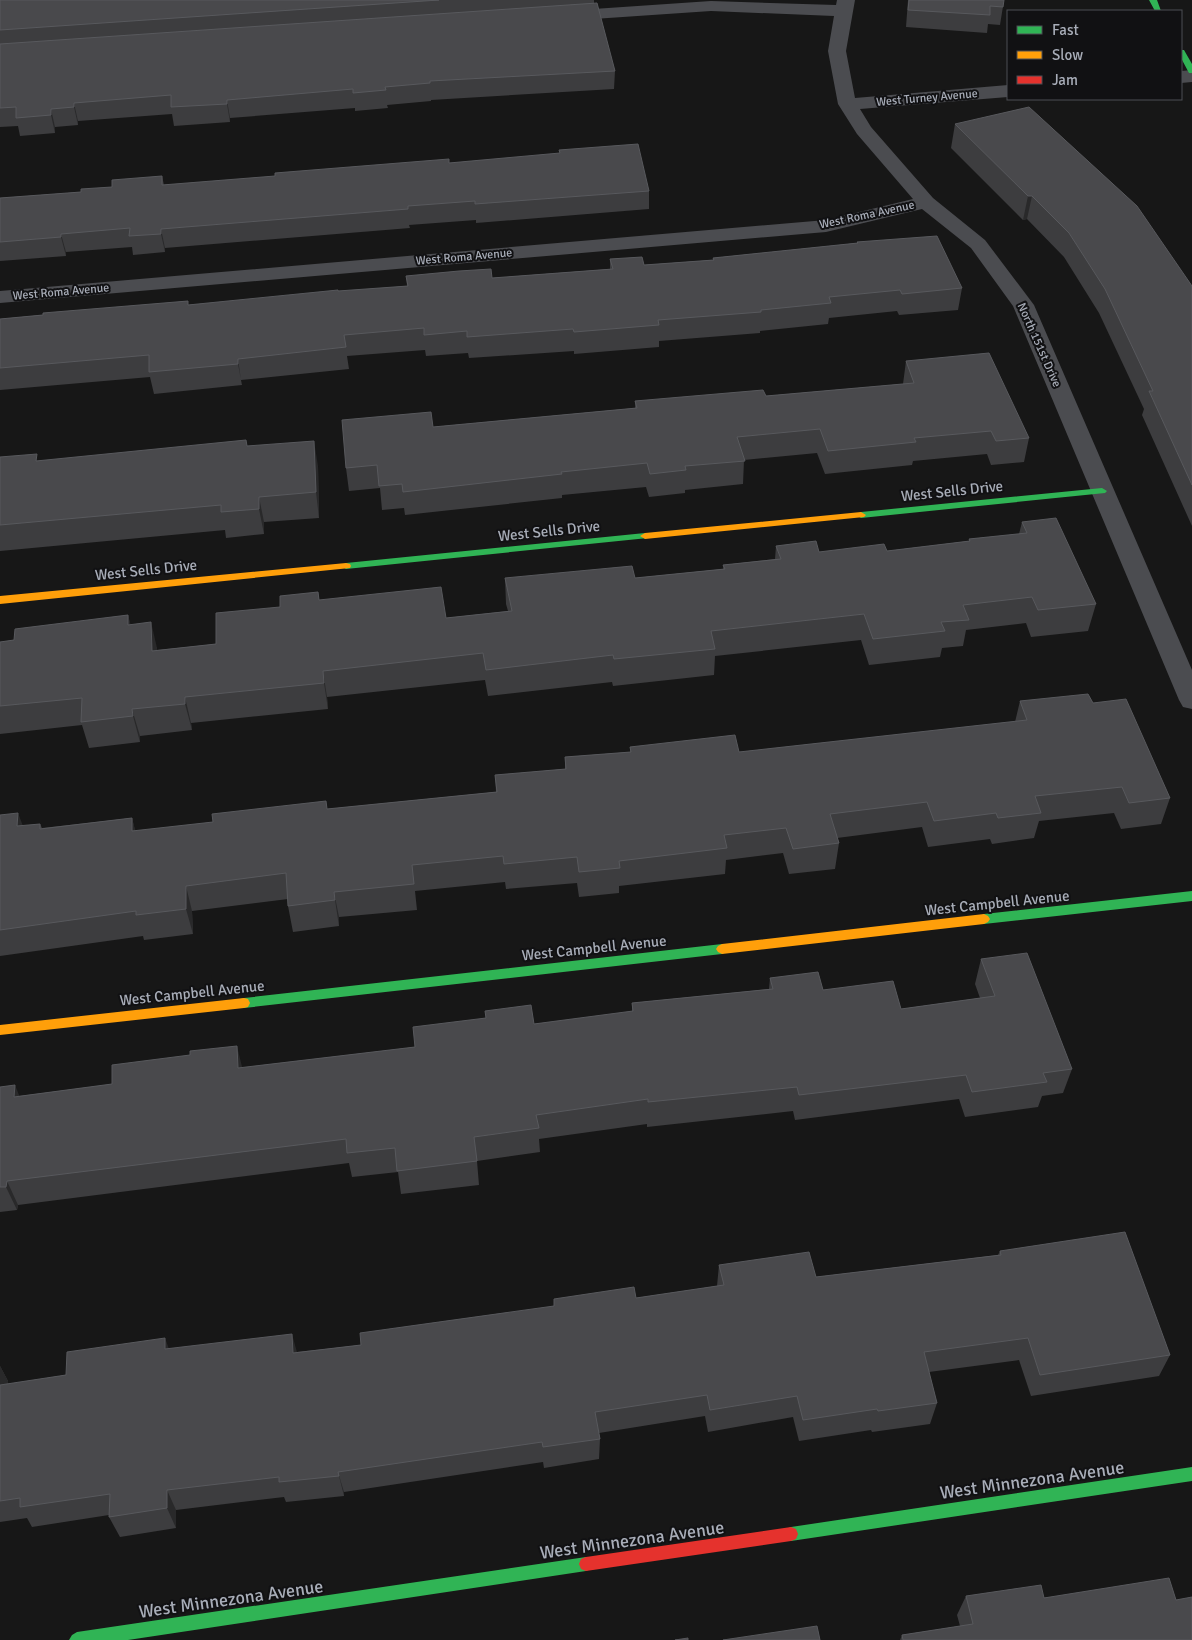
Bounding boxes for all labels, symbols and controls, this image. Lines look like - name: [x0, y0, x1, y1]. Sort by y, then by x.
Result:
- legend: [1007, 10, 1182, 100]
- text: Fast: [1052, 21, 1079, 39]
- text: Slow: [1052, 46, 1083, 64]
- text: Jam: [1052, 71, 1078, 89]
- street label: West Turney Avenue: [876, 86, 978, 110]
- street label: West Roma Avenue: [818, 198, 916, 232]
- street label: West Roma Avenue: [415, 245, 513, 269]
- street label: West Roma Avenue: [12, 280, 110, 304]
- street label: North 151st Drive: [1014, 300, 1064, 390]
- street label: West Sells Drive: [900, 477, 1004, 505]
- street label: West Sells Drive: [497, 517, 601, 545]
- street label: West Sells Drive: [94, 556, 198, 584]
- street label: West Campbell Avenue: [924, 886, 1070, 920]
- street label: West Campbell Avenue: [521, 931, 667, 965]
- street label: West Campbell Avenue: [119, 976, 265, 1010]
- street label: West Minnezona Avenue: [938, 1456, 1126, 1504]
- street label: West Minnezona Avenue: [538, 1516, 726, 1564]
- street label: West Minnezona Avenue: [137, 1575, 325, 1623]

